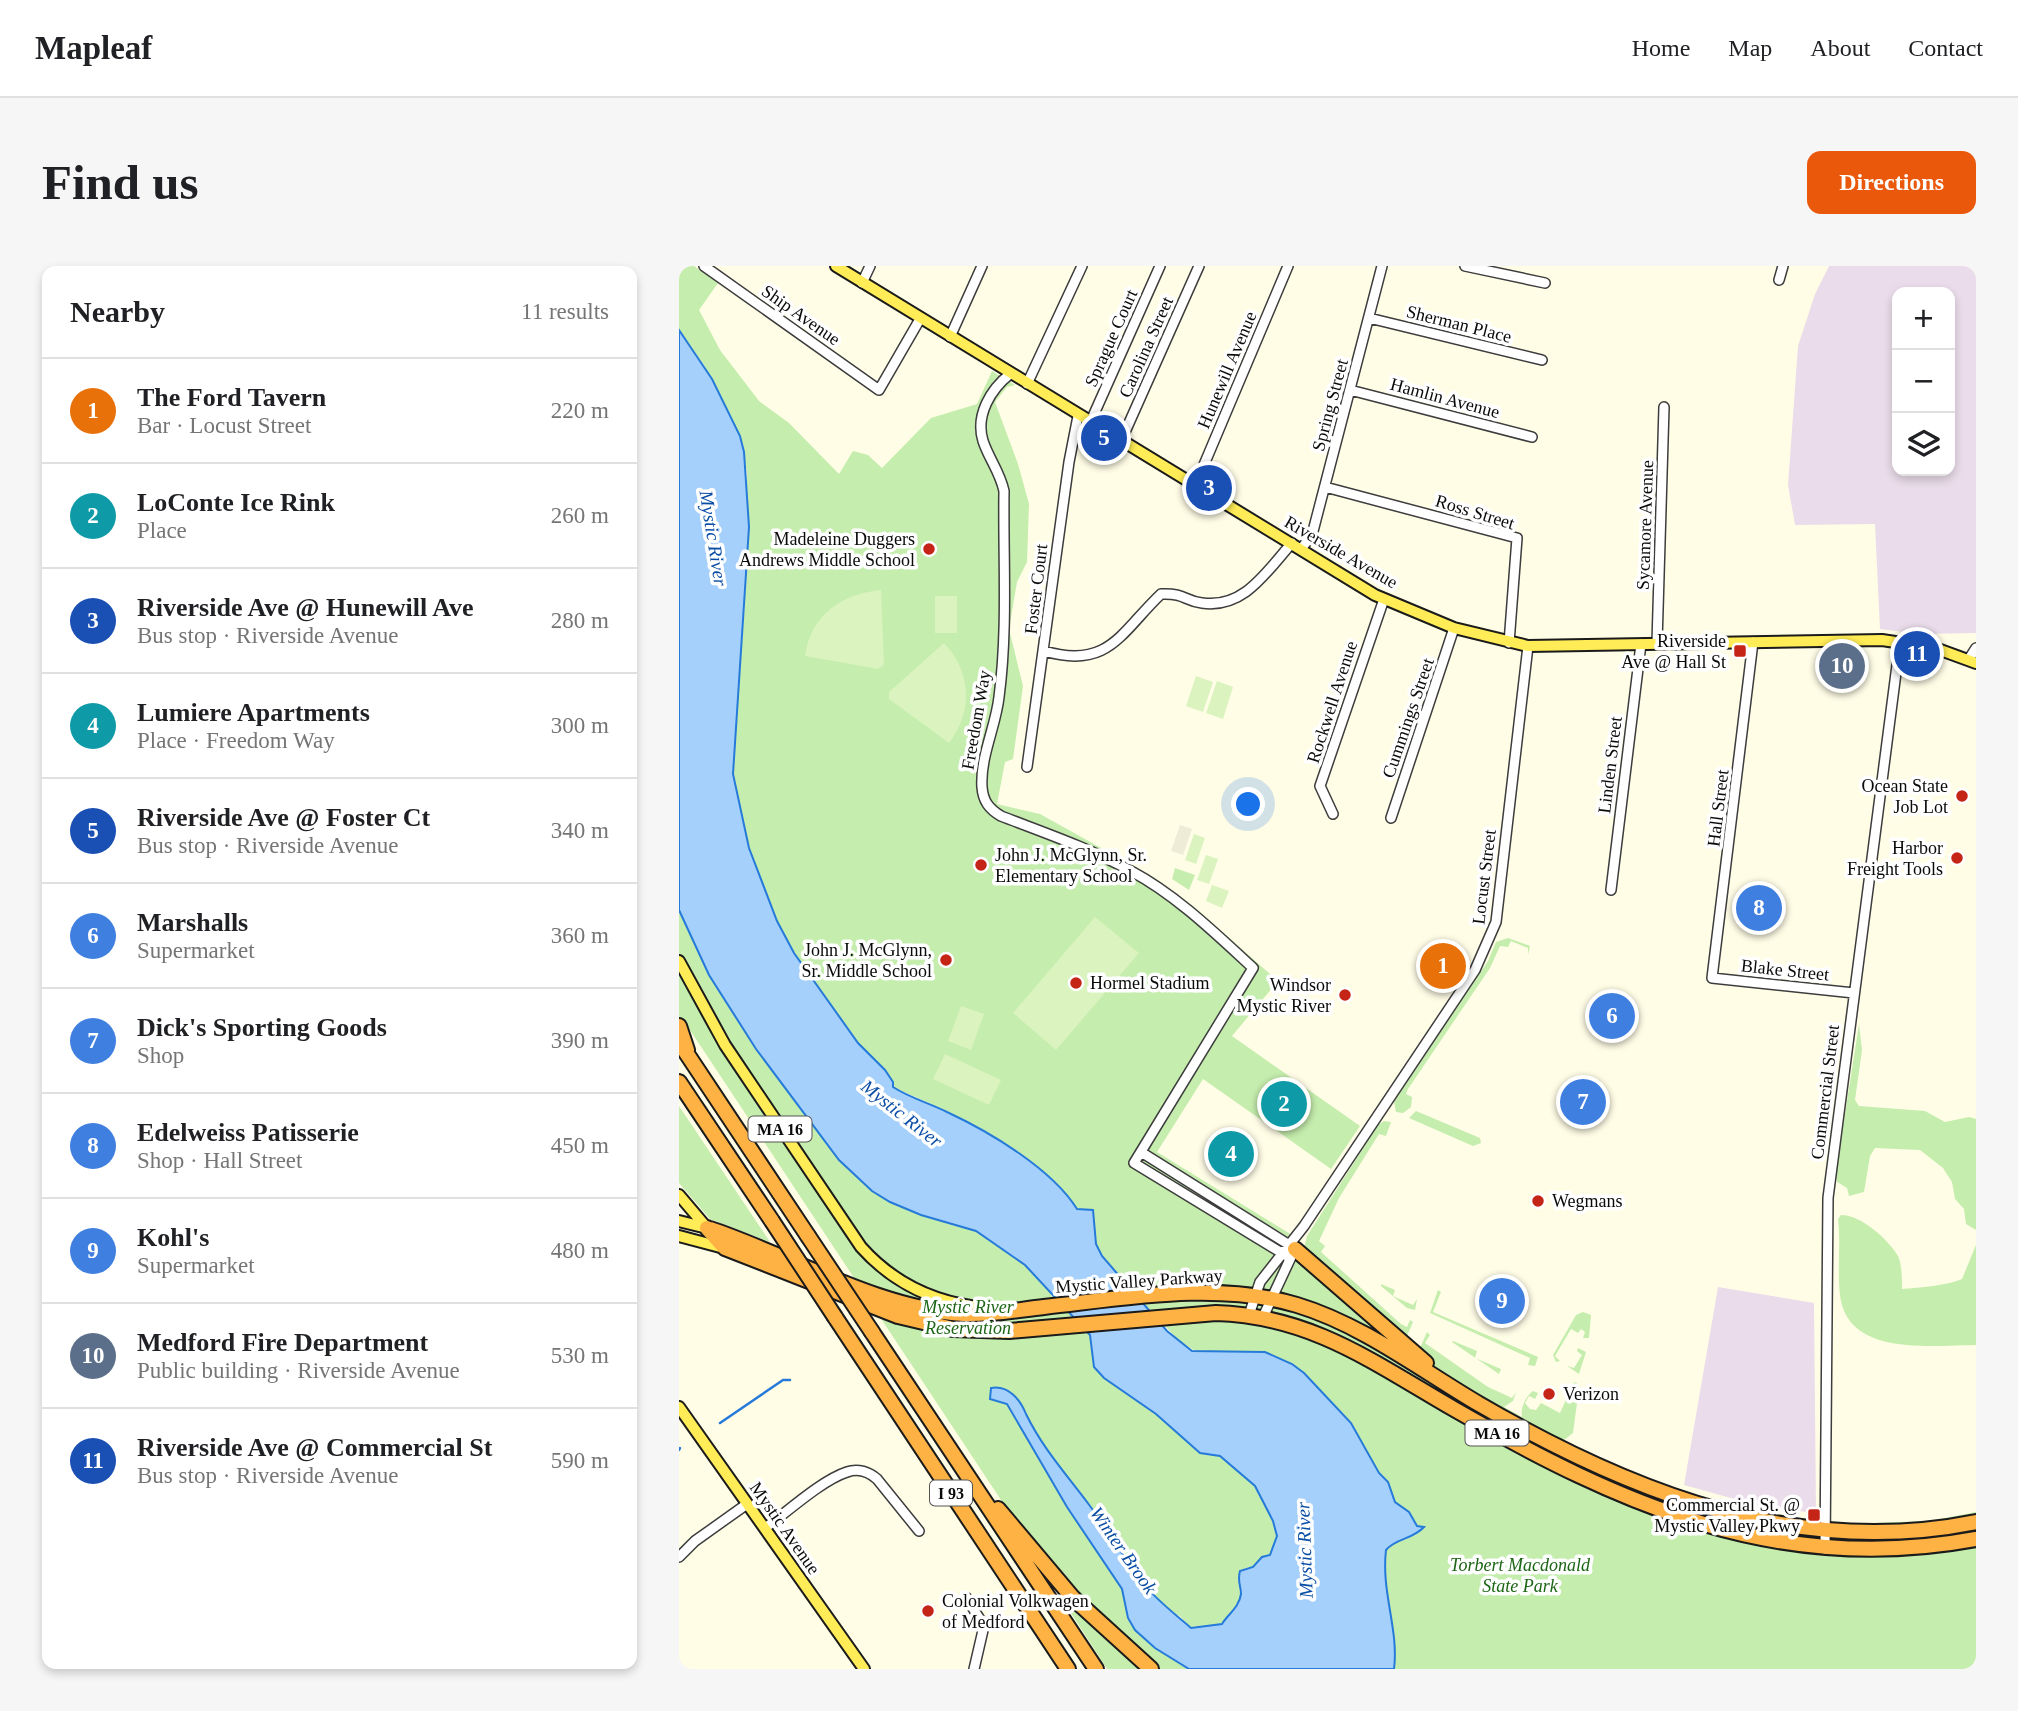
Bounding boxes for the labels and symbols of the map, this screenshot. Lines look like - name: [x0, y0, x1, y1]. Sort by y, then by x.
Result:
- street label: Ship Avenue: [758, 281, 844, 349]
- street label: Sprague Court: [1081, 286, 1141, 390]
- street label: Carolina Street: [1115, 293, 1177, 401]
- street label: Sherman Place: [1404, 301, 1514, 347]
- street label: Hunewill Avenue: [1193, 308, 1261, 432]
- street label: Spring Street: [1308, 357, 1352, 453]
- street label: Hamlin Avenue: [1388, 374, 1502, 422]
- pin: 5: [1081, 412, 1127, 464]
- street label: Sycamore Avenue: [1633, 460, 1657, 590]
- pin: 3: [1186, 462, 1232, 514]
- water label: Mystic River: [695, 488, 732, 588]
- street label: Ross Street: [1433, 491, 1517, 533]
- street label: Riverside Avenue: [1281, 512, 1401, 592]
- place label: Madeleine Duggers Andrews Middle School: [739, 529, 915, 570]
- marker: Madeleine Duggers Andrews Middle School: [921, 541, 937, 557]
- street label: Foster Court: [1021, 543, 1051, 635]
- pin: 11: [1894, 628, 1940, 680]
- place label: Riverside Ave @ Hall St: [1621, 631, 1726, 672]
- street label: Rockwell Avenue: [1303, 638, 1361, 766]
- pin: 10: [1819, 640, 1865, 692]
- marker: Riverside Ave @ Hall St: [1732, 643, 1748, 659]
- street label: Cummings Street: [1378, 655, 1438, 781]
- street label: Freedom Way: [957, 669, 995, 771]
- street label: Linden Street: [1594, 715, 1626, 815]
- street label: Hall Street: [1703, 768, 1733, 848]
- place label: Ocean State Job Lot: [1862, 776, 1948, 817]
- your location: [1231, 787, 1265, 821]
- marker: Ocean State Job Lot: [1954, 788, 1970, 804]
- street label: Locust Street: [1468, 828, 1500, 926]
- place label: Harbor Freight Tools: [1847, 838, 1943, 879]
- place label: John J. McGlynn, Sr. Elementary School: [995, 845, 1147, 886]
- marker: Harbor Freight Tools: [1949, 850, 1965, 866]
- marker: John J. McGlynn, Sr. Elementary School: [973, 857, 989, 873]
- pin: 8: [1736, 882, 1782, 934]
- place label: John J. McGlynn, Sr. Middle School: [801, 940, 932, 981]
- pin: 1: [1420, 940, 1466, 992]
- marker: John J. McGlynn, Sr. Middle School: [938, 952, 954, 968]
- street label: Blake Street: [1740, 955, 1830, 985]
- place label: Hormel Stadium: [1090, 973, 1210, 993]
- marker: Hormel Stadium: [1068, 975, 1084, 991]
- place label: Windsor Mystic River: [1237, 975, 1331, 1016]
- marker: Windsor Mystic River: [1337, 987, 1353, 1003]
- pin: 6: [1589, 990, 1635, 1042]
- street label: Commercial Street: [1807, 1024, 1843, 1160]
- water label: Mystic River: [856, 1075, 947, 1152]
- pin: 7: [1560, 1076, 1606, 1128]
- pin: 2: [1261, 1078, 1307, 1130]
- road number: MA 16: [749, 1116, 811, 1142]
- pin: 4: [1208, 1128, 1254, 1180]
- place label: Wegmans: [1552, 1191, 1623, 1211]
- marker: Wegmans: [1530, 1193, 1546, 1209]
- street label: Mystic Valley Parkway: [1055, 1265, 1223, 1297]
- pin: 9: [1479, 1275, 1525, 1327]
- park label: Mystic River Reservation: [921, 1297, 1015, 1338]
- place label: Verizon: [1563, 1384, 1619, 1404]
- marker: Verizon: [1541, 1386, 1557, 1402]
- road number: MA 16: [1465, 1420, 1529, 1446]
- street label: Mystic Avenue: [746, 1478, 824, 1578]
- road number: I 93: [930, 1480, 972, 1506]
- place label: Commercial St. @ Mystic Valley Pkwy: [1654, 1495, 1800, 1536]
- water label: Mystic River: [1292, 1501, 1317, 1600]
- water label: Winter Brook: [1086, 1503, 1162, 1598]
- marker: Commercial St. @ Mystic Valley Pkwy: [1806, 1507, 1822, 1523]
- park label: Torbert Macdonald State Park: [1450, 1555, 1591, 1596]
- place label: Colonial Volkwagen of Medford: [942, 1591, 1089, 1632]
- marker: Colonial Volkwagen of Medford: [920, 1603, 936, 1619]

